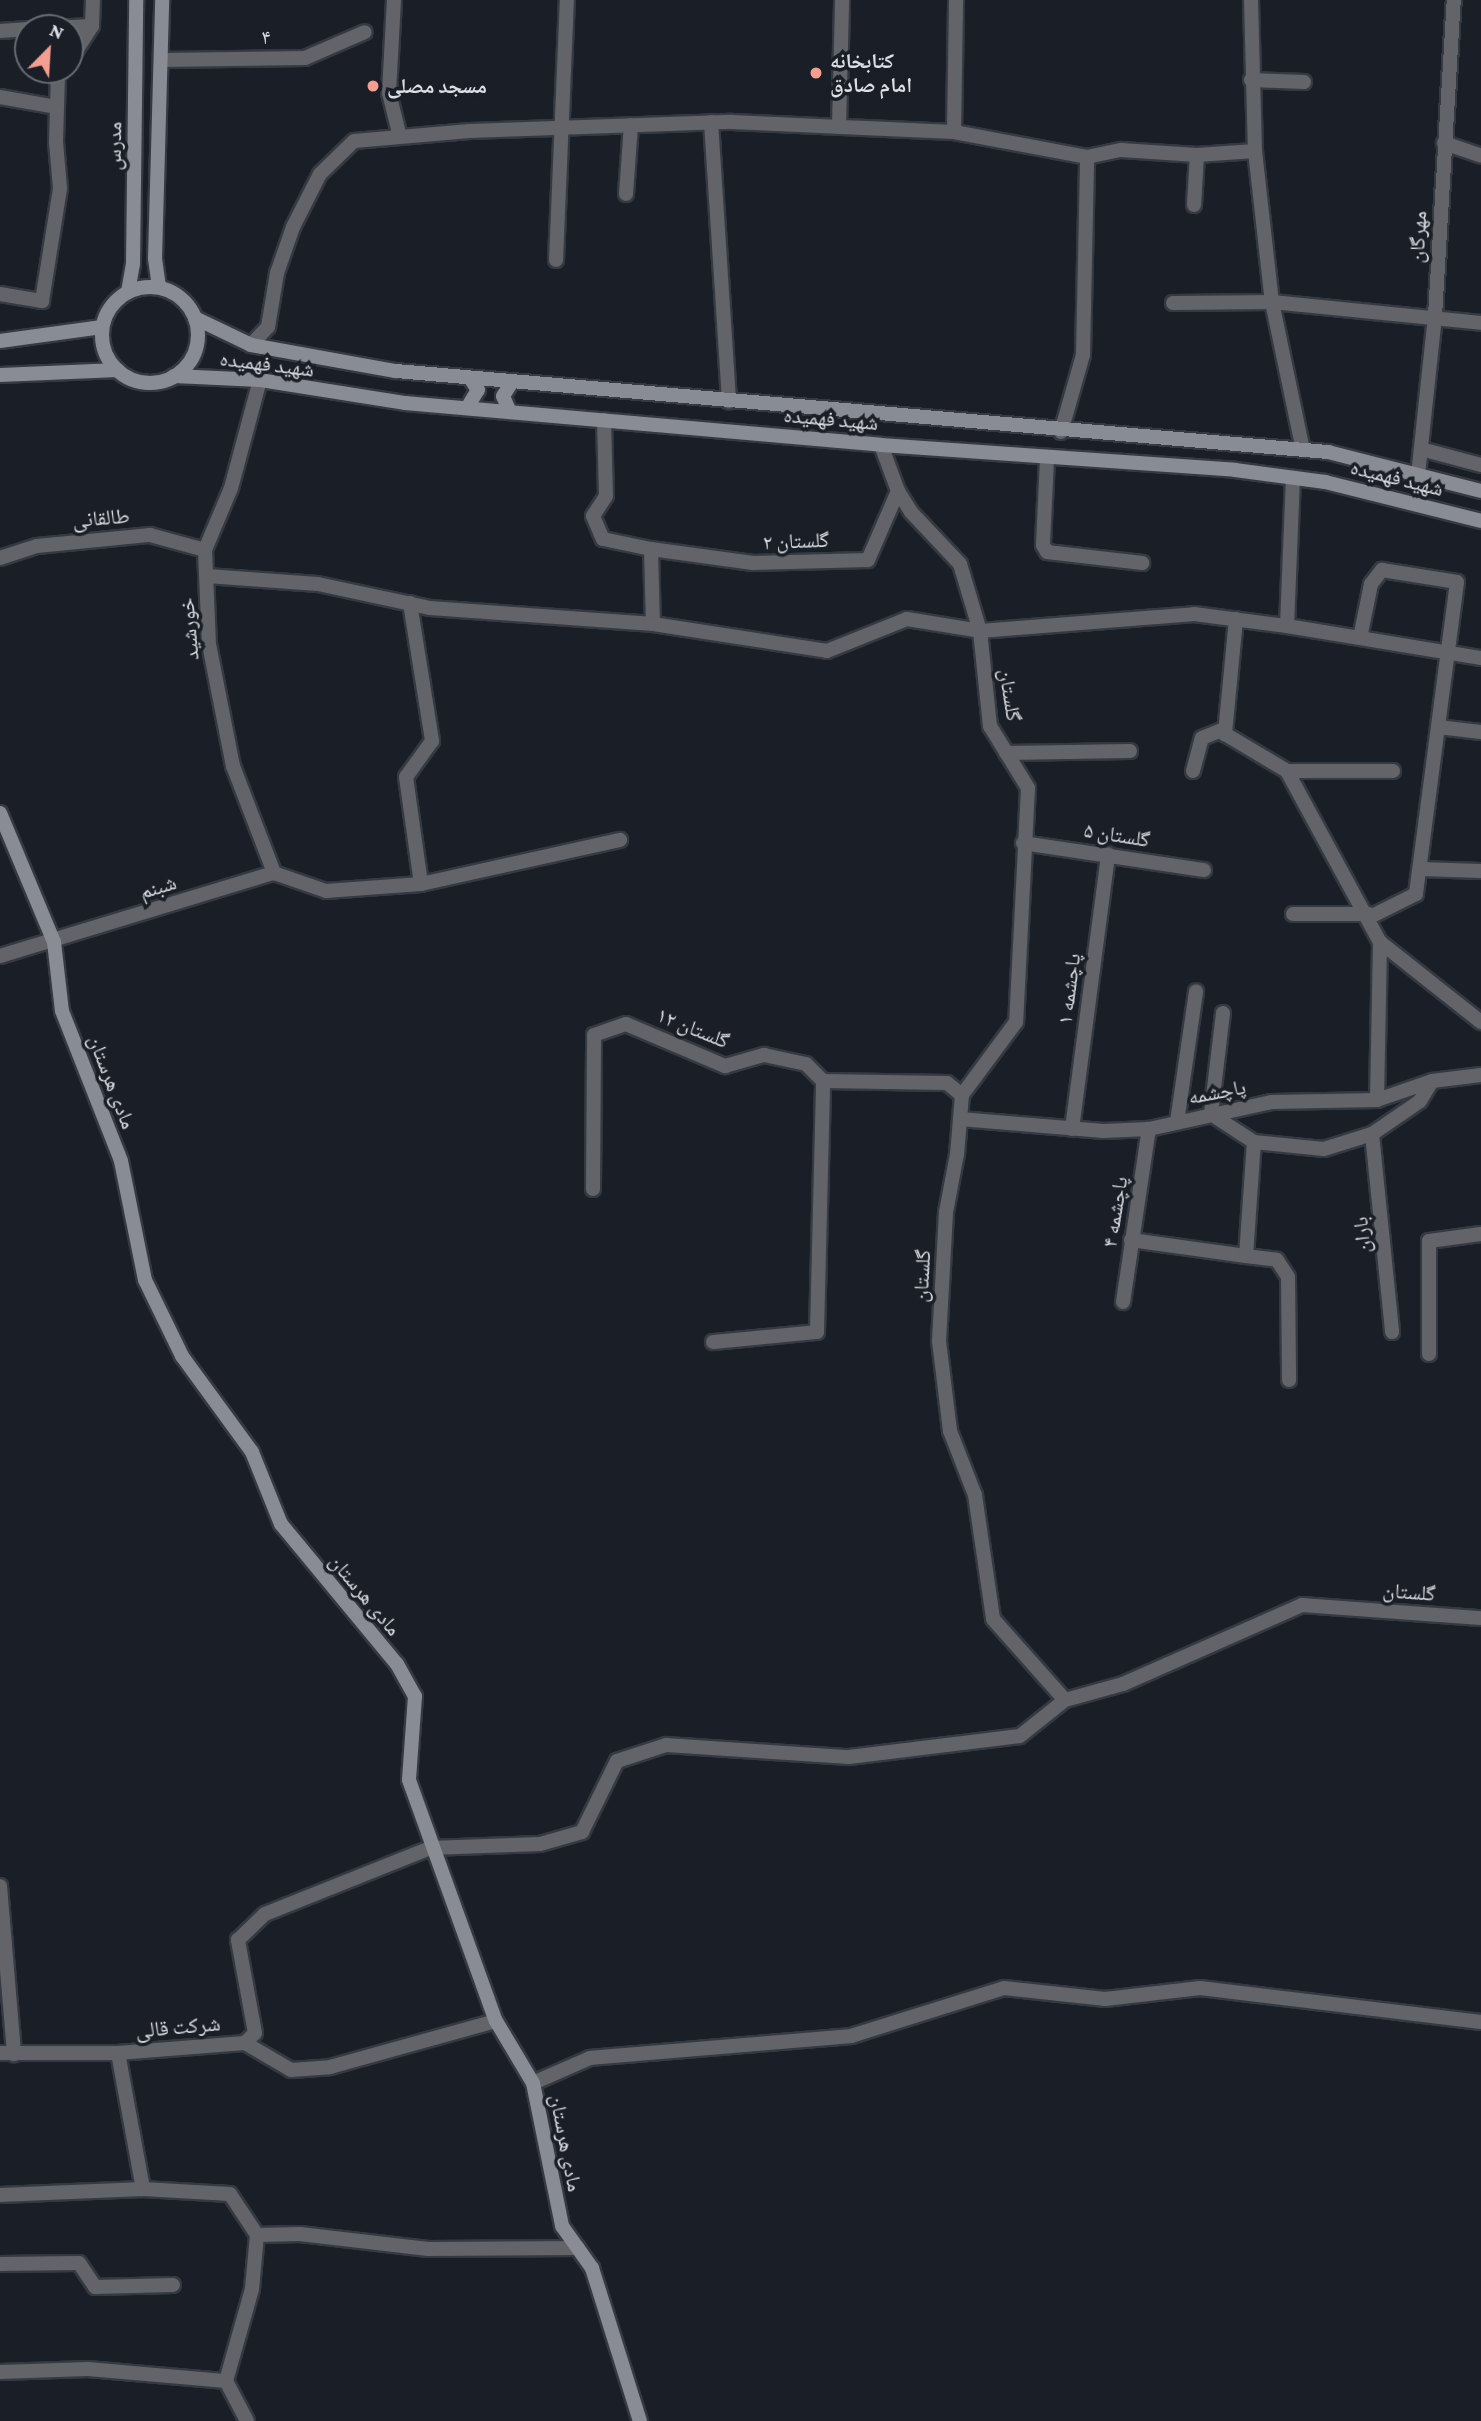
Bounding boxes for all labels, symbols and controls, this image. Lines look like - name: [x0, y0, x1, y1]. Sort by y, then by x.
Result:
- north arrow: [14, 14, 84, 84]
- text: N: [47, 19, 67, 43]
- street label: ۴: [261, 24, 271, 50]
- place label: کتابخانه امام صادق: [830, 48, 912, 98]
- marker: کتابخانه امام صادق: [808, 65, 824, 81]
- place label: مسجد مصلی: [387, 73, 487, 99]
- marker: مسجد مصلی: [365, 78, 381, 94]
- street label: مدرس: [101, 121, 127, 171]
- street label: مهرگان: [1404, 210, 1432, 264]
- street label: شهید فهمیده: [218, 346, 316, 382]
- street label: شهید فهمیده: [783, 402, 879, 436]
- street label: شهید فهمیده: [1348, 454, 1446, 502]
- street label: طالقانی: [71, 503, 131, 533]
- street label: گلستان ۲: [762, 527, 830, 555]
- street label: خورشید: [174, 597, 204, 661]
- street label: گلستان: [993, 667, 1027, 723]
- street label: گلستان ۵: [1082, 817, 1152, 853]
- street label: شبنم: [137, 870, 179, 904]
- street label: پاچشمه ۱: [1052, 952, 1086, 1026]
- street label: گلستان ۱۲: [653, 1002, 733, 1054]
- street label: مادی هرستان: [83, 1031, 141, 1133]
- street label: پاچشمه: [1186, 1074, 1248, 1110]
- street label: پاچشمه ۴: [1097, 1175, 1133, 1249]
- street label: باران: [1348, 1216, 1376, 1254]
- street label: گلستان: [908, 1249, 936, 1303]
- street label: مادی هرستان: [324, 1549, 406, 1641]
- street label: گلستان: [1382, 1578, 1436, 1606]
- street label: شرکت قالی: [135, 2011, 221, 2043]
- street label: مادی هرستان: [544, 2092, 588, 2194]

